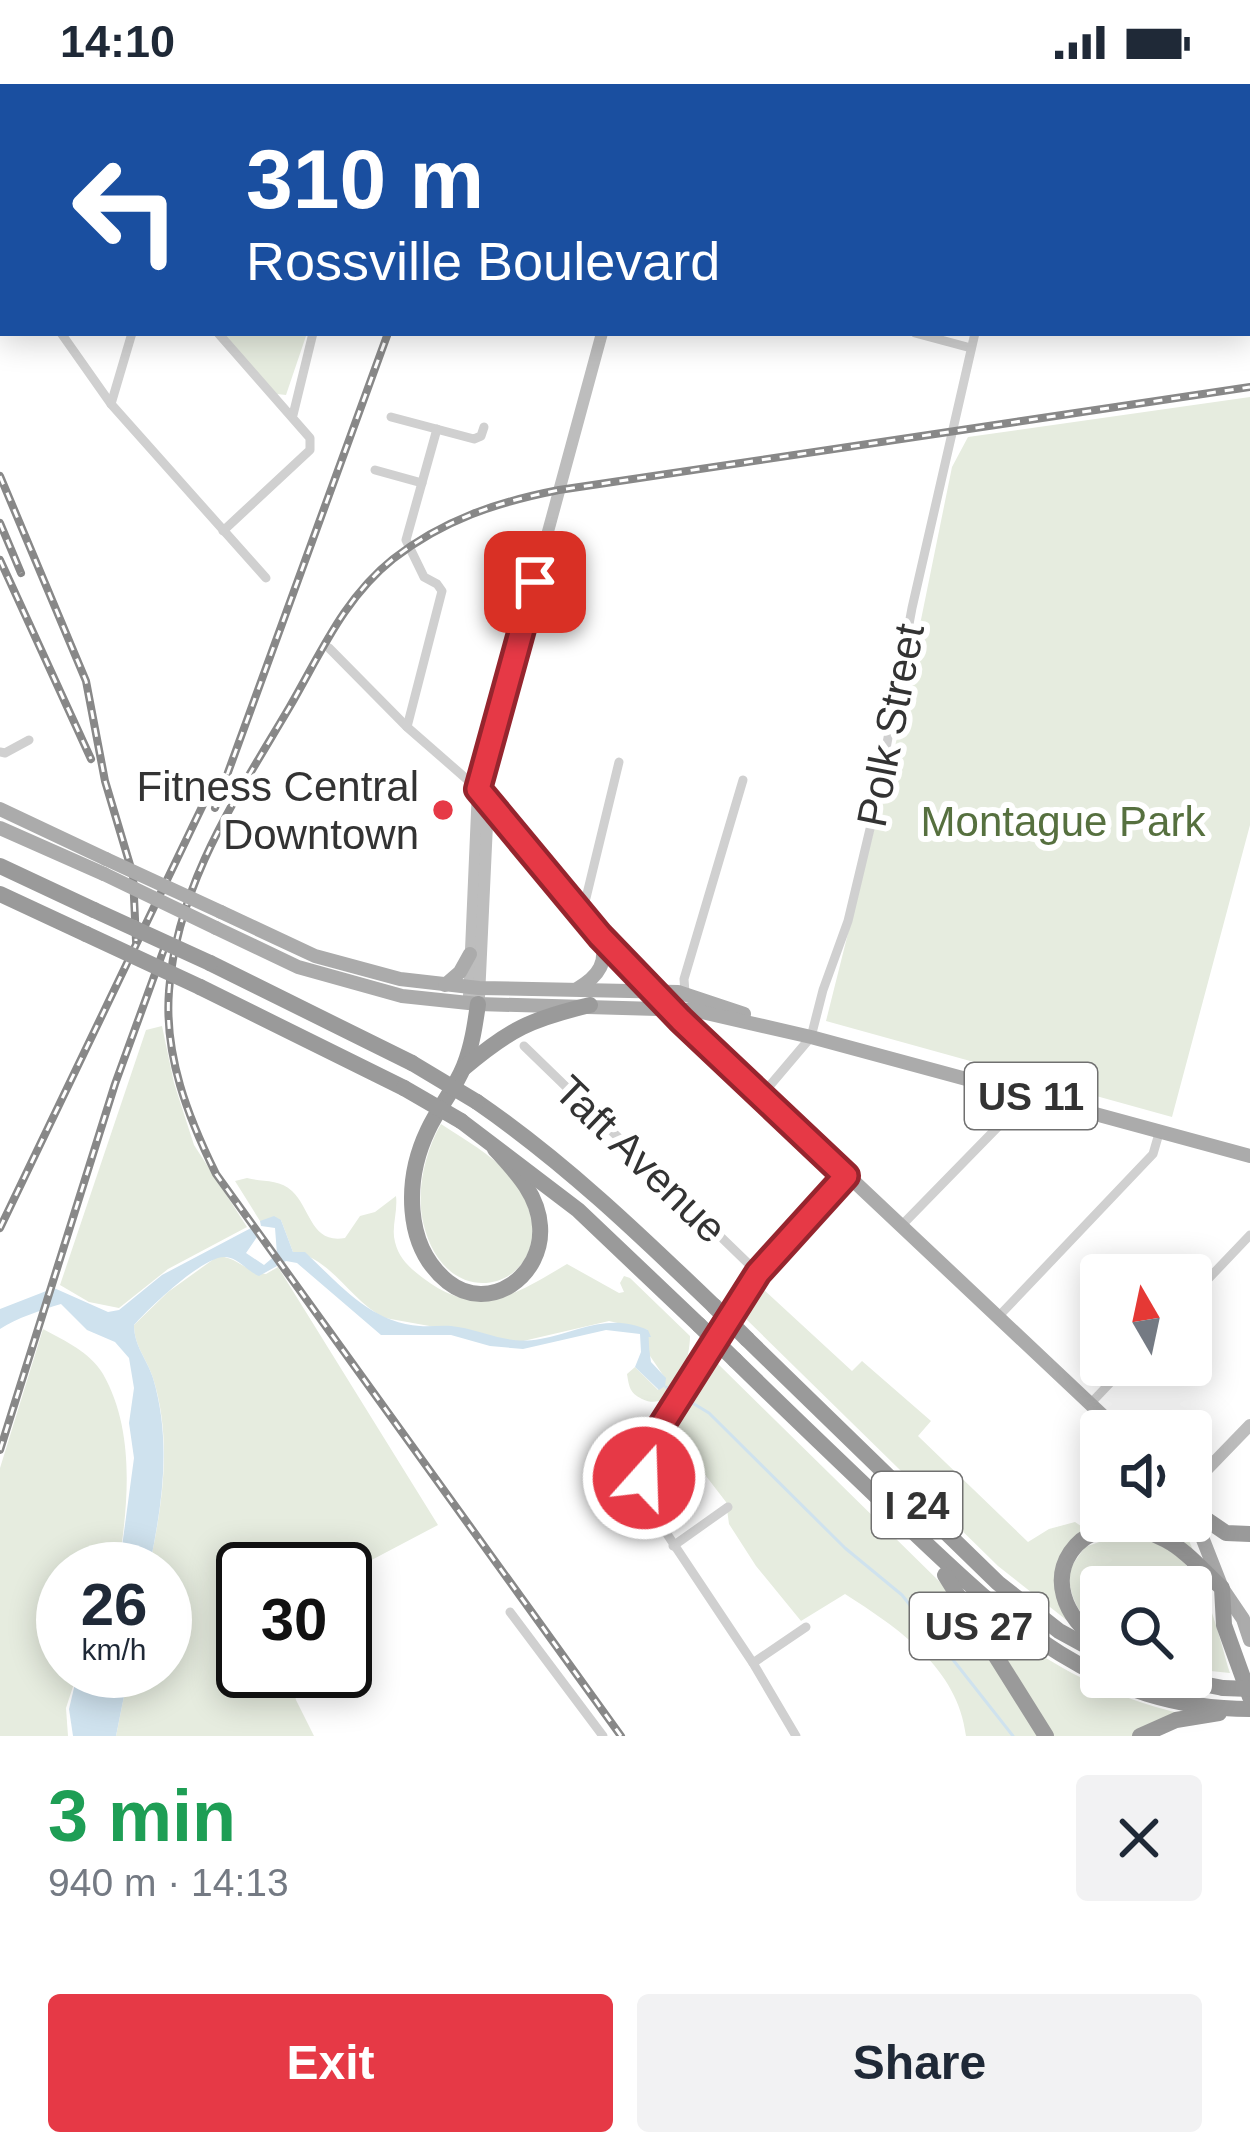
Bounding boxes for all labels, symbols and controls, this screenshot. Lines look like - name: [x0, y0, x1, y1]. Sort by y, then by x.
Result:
- text: 14:10: [60, 16, 175, 67]
- icon: left: [48, 132, 204, 288]
- text: 310 m: [246, 132, 484, 226]
- text: Rossville Boulevard: [246, 231, 720, 291]
- pin: [484, 531, 586, 633]
- icon: arrive: [502, 549, 568, 615]
- street label: Polk Street: [848, 619, 933, 830]
- place label: Fitness Central Downtown: [137, 763, 419, 858]
- marker: Fitness Central Downtown: [430, 797, 456, 823]
- park label: Montague Park: [921, 798, 1206, 845]
- road number: US 11: [965, 1063, 1097, 1129]
- street label: Taft Avenue: [546, 1066, 736, 1252]
- north arrow: [1080, 1254, 1212, 1386]
- map controls: [1080, 1254, 1212, 1698]
- button: sound: [1080, 1410, 1212, 1542]
- position arrow: [581, 1415, 707, 1541]
- road number: I 24: [872, 1472, 962, 1538]
- speed limit sign: 30: [216, 1542, 372, 1698]
- button: search: [1080, 1566, 1212, 1698]
- text: 26: [81, 1571, 147, 1638]
- road number: US 27: [910, 1593, 1048, 1659]
- text: km/h: [81, 1633, 147, 1666]
- button: close: [1076, 1775, 1202, 1901]
- text: 3 min: [48, 1776, 236, 1856]
- text: 940 m · 14:13: [48, 1861, 289, 1904]
- button: Exit: [48, 1994, 613, 2132]
- button: Share: [637, 1994, 1202, 2132]

